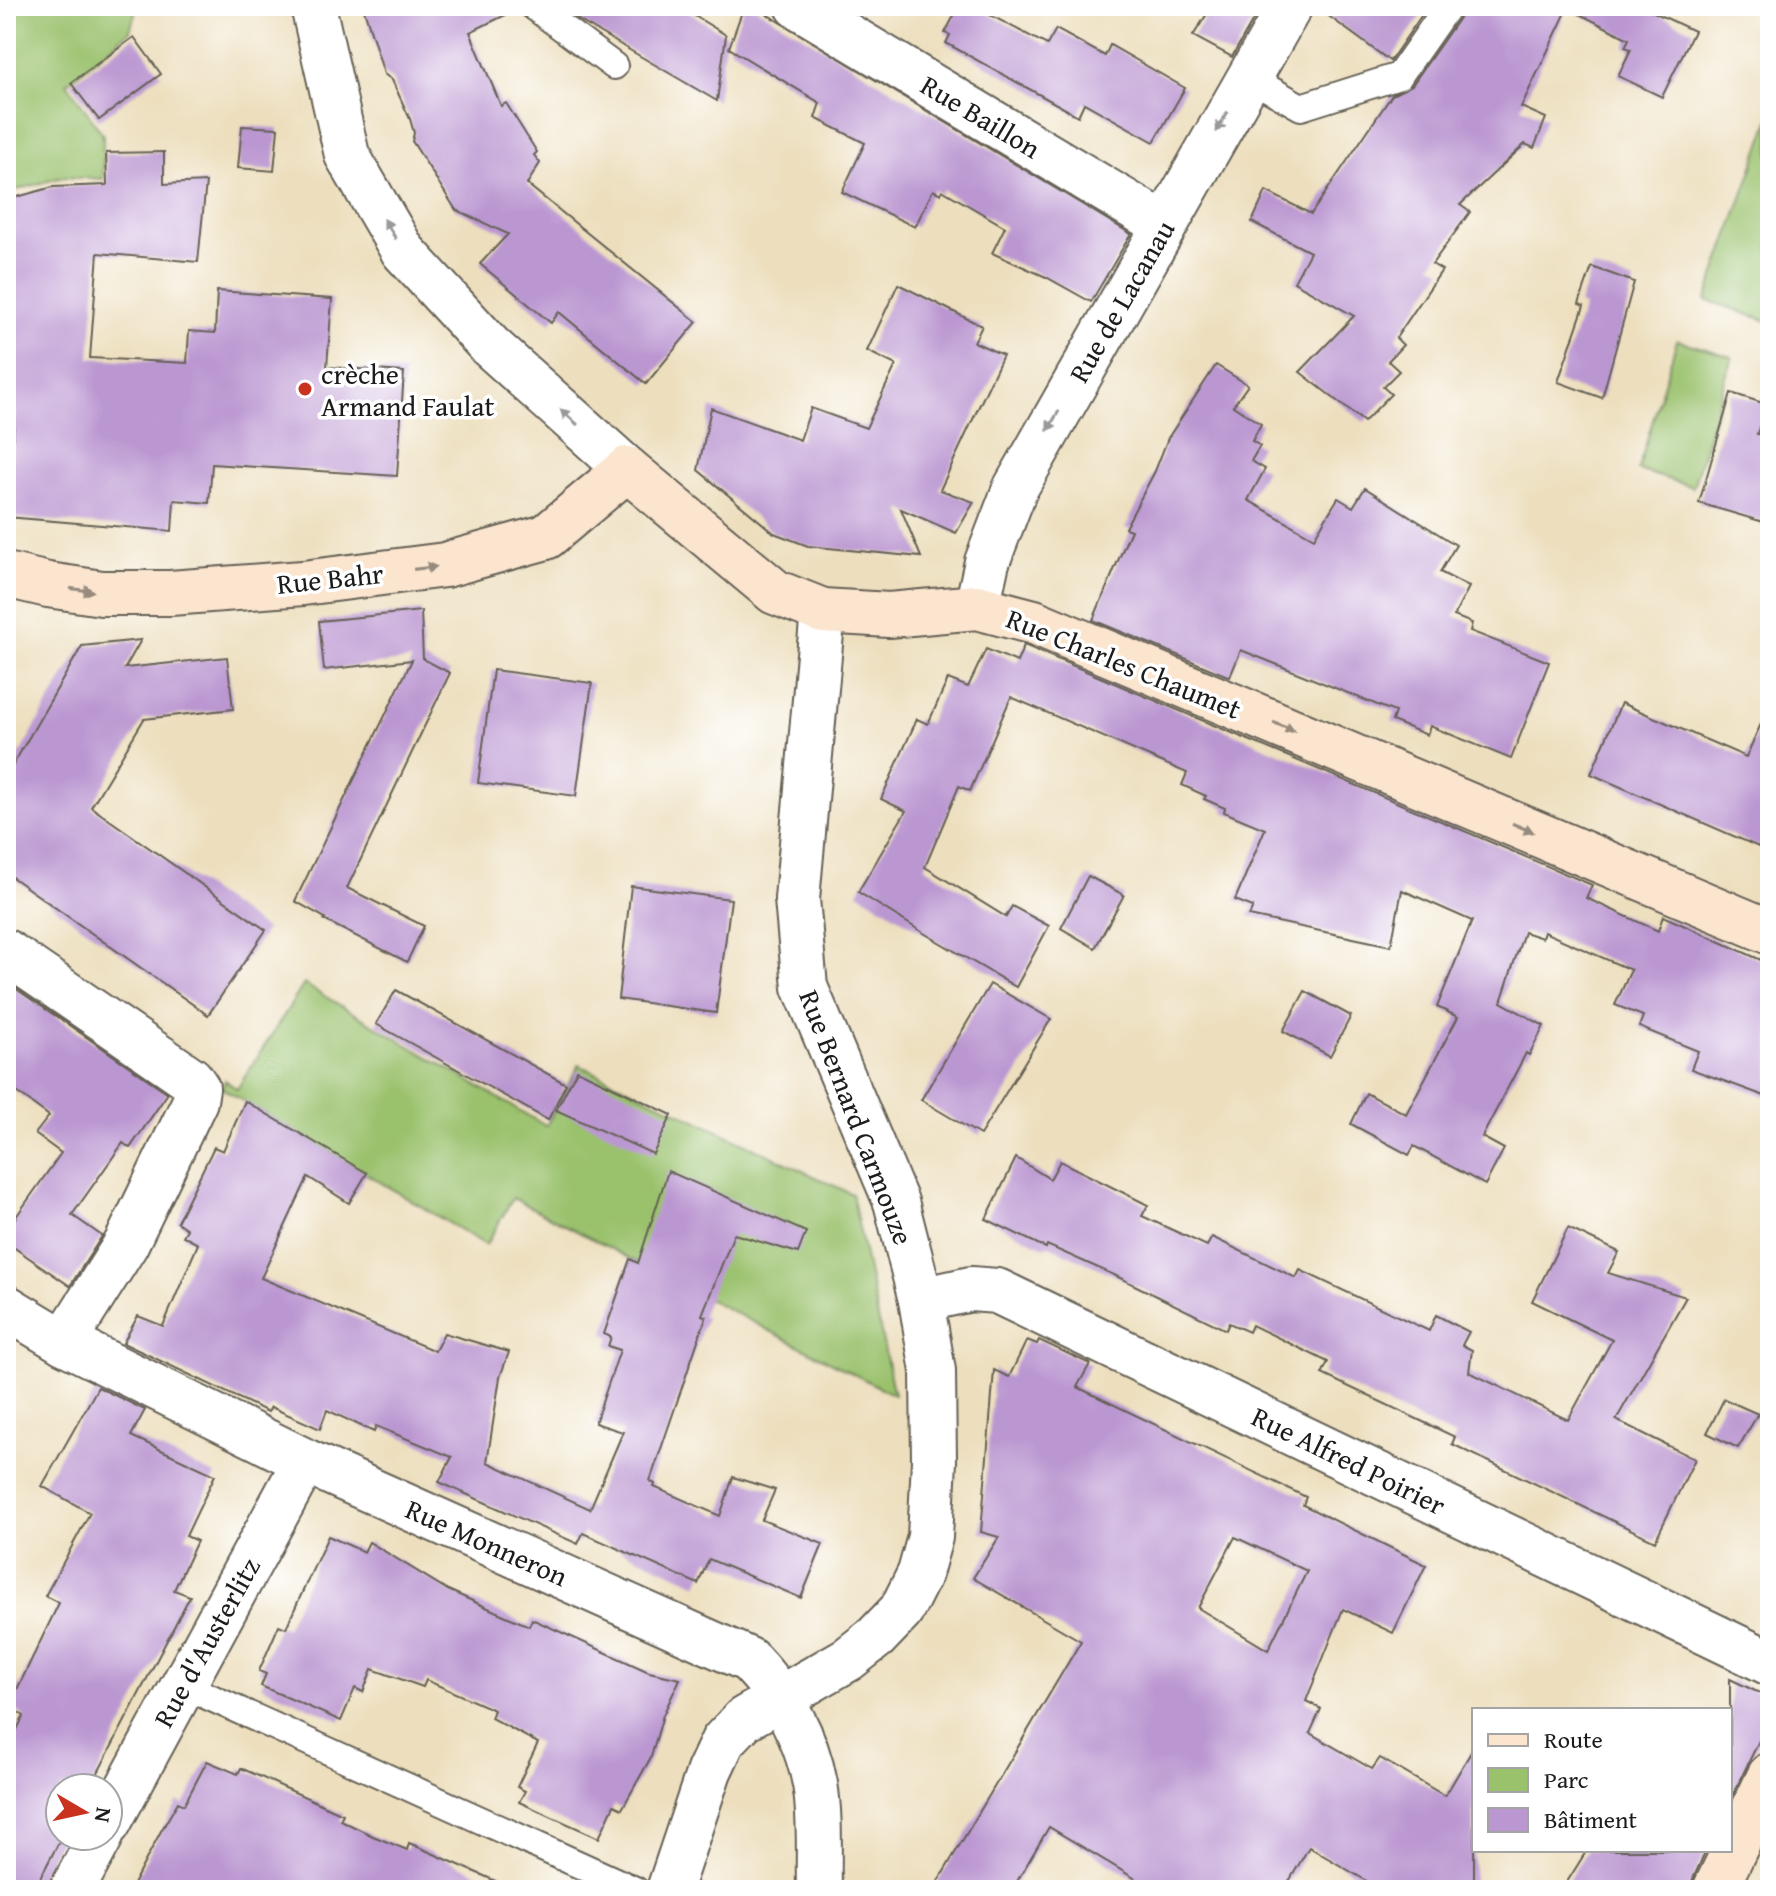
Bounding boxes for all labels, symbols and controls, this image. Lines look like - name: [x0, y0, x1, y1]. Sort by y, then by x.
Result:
- street label: Rue Baillon: [913, 64, 1049, 168]
- one-way arrow: [1215, 110, 1229, 133]
- street label: Rue de Lacanau: [1058, 212, 1184, 390]
- one-way arrow: [383, 218, 397, 240]
- place label: crèche Armand Faulat: [321, 353, 495, 426]
- marker: crèche Armand Faulat: [296, 380, 314, 398]
- one-way arrow: [559, 408, 578, 426]
- one-way arrow: [1046, 410, 1060, 432]
- street label: Rue Bahr: [275, 552, 386, 604]
- one-way arrow: [413, 561, 438, 574]
- one-way arrow: [70, 585, 95, 597]
- street label: Rue Charles Chaumet: [1001, 597, 1248, 729]
- one-way arrow: [1272, 721, 1296, 734]
- one-way arrow: [1511, 822, 1535, 835]
- street label: Rue Bernard Carmouze: [789, 984, 925, 1250]
- street label: Rue Alfred Poirier: [1245, 1395, 1453, 1525]
- street label: Rue Monneron: [399, 1488, 575, 1596]
- street label: Rue d'Austerlitz: [142, 1550, 270, 1734]
- legend: [1472, 1708, 1732, 1852]
- text: Route: [1544, 1722, 1603, 1757]
- text: Parc: [1544, 1762, 1589, 1797]
- north arrow: [44, 1772, 124, 1852]
- text: Bâtiment: [1544, 1802, 1638, 1837]
- text: N: [87, 1805, 121, 1825]

